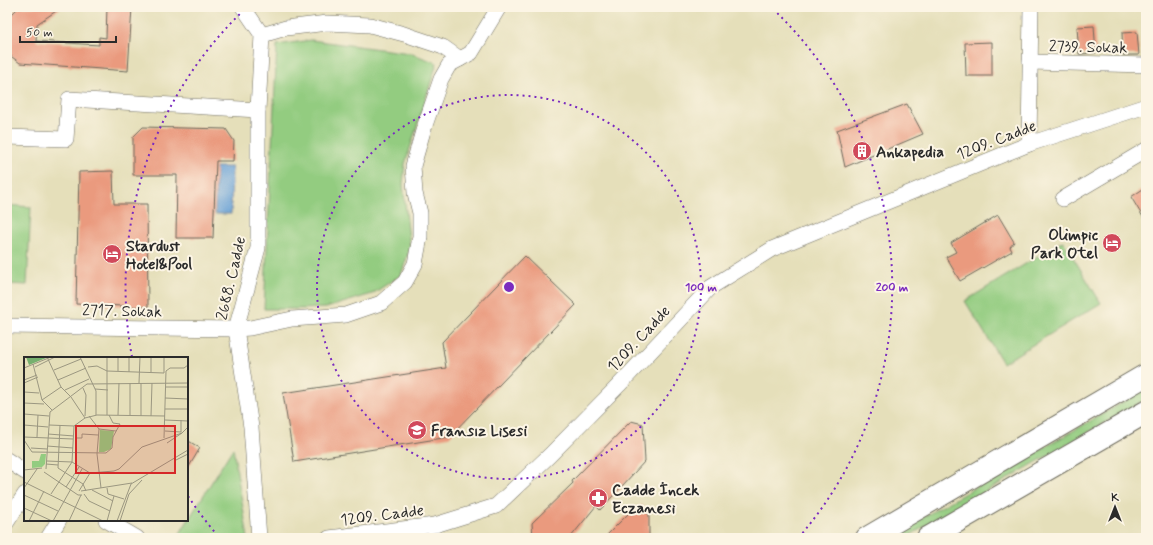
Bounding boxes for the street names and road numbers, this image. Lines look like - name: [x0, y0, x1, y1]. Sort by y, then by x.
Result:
- street label: 2739. Sokak: [1049, 36, 1127, 59]
- street label: 1209. Cadde: [954, 116, 1039, 165]
- street label: 2688. Cadde: [212, 234, 251, 322]
- street label: 2717. Sokak: [82, 300, 162, 323]
- street label: 1209. Cadde: [603, 301, 675, 377]
- street label: 1209. Cadde: [339, 500, 425, 531]

